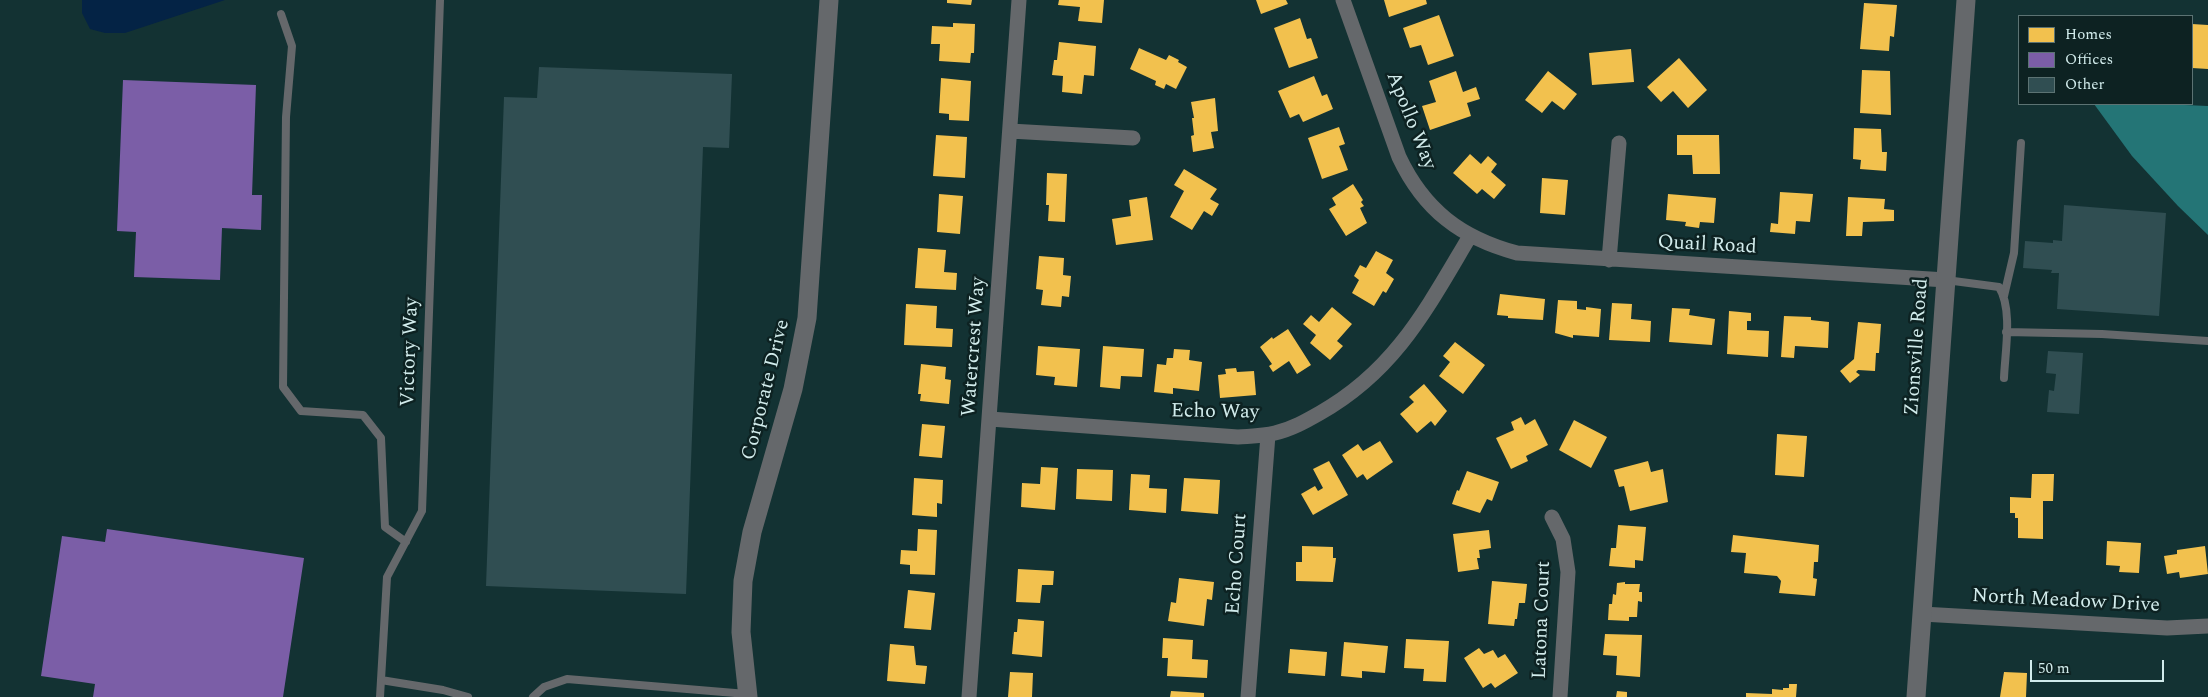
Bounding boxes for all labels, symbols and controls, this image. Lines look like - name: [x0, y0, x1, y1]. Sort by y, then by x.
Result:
- legend: [2018, 15, 2193, 105]
- text: Homes: [2065, 23, 2112, 46]
- text: Offices: [2065, 48, 2113, 71]
- street label: Apollo Way: [1380, 69, 1440, 173]
- text: Other: [2065, 73, 2104, 96]
- street label: Quail Road: [1657, 231, 1757, 261]
- street label: Watercrest Way: [958, 276, 992, 418]
- street label: Zionsville Road: [1901, 278, 1935, 416]
- street label: Victory Way: [397, 297, 425, 407]
- street label: Corporate Drive: [738, 317, 796, 463]
- street label: Echo Way: [1171, 400, 1259, 426]
- street label: Echo Court: [1222, 512, 1254, 616]
- street label: Latona Court: [1529, 561, 1557, 679]
- street label: North Meadow Drive: [1971, 585, 2161, 619]
- scale bar: [2033, 650, 2167, 682]
- text: 50 m: [2038, 657, 2070, 680]

